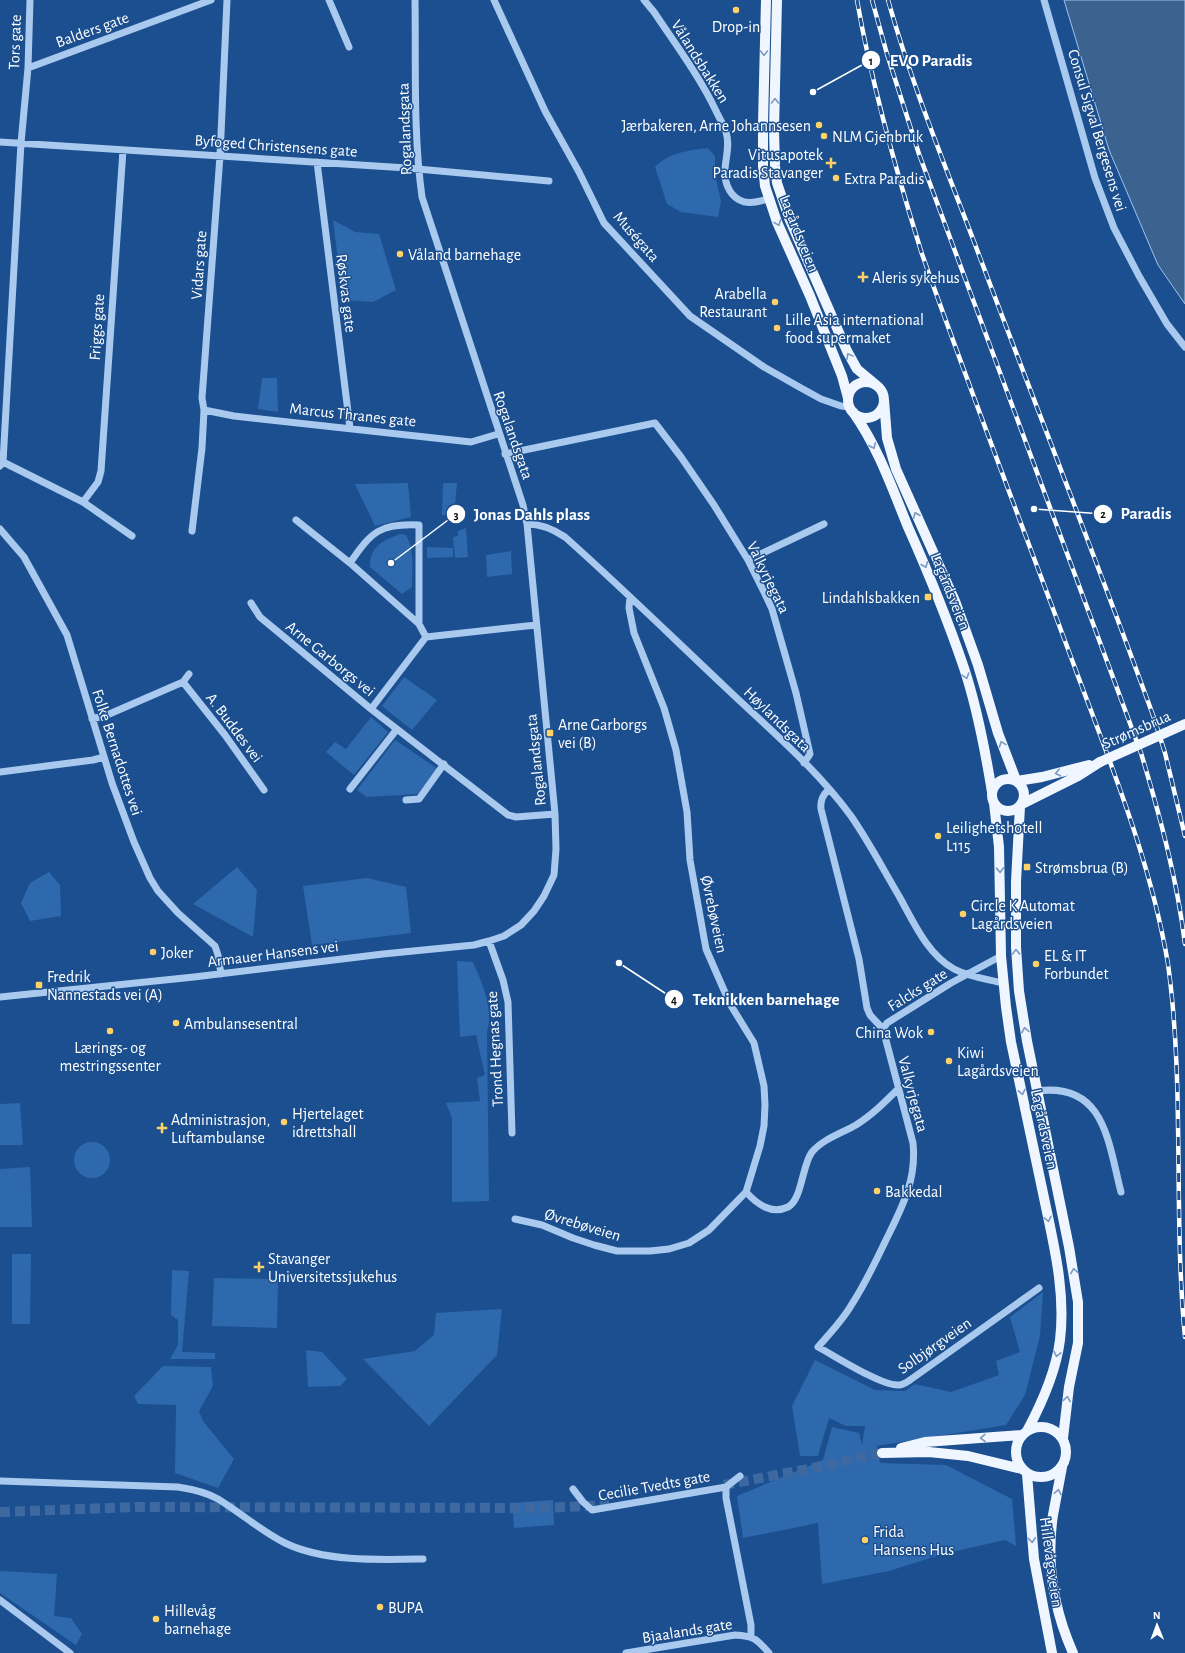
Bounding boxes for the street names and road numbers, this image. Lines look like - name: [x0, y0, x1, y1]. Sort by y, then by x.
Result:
- street label: Balders gate: [54, 9, 131, 51]
- street label: Tors gate: [6, 14, 24, 70]
- street label: Vålandsbakken: [668, 17, 732, 106]
- street label: Consul Sigval Bergesens vei: [1065, 47, 1129, 213]
- street label: Rogalandsgata: [395, 83, 415, 175]
- street label: Byfoged Christensens gate: [194, 132, 358, 161]
- street label: Lagårdsveien: [776, 193, 822, 274]
- street label: Muségata: [610, 208, 662, 265]
- street label: Vidars gate: [189, 230, 209, 300]
- street label: Røskvas gate: [333, 253, 359, 333]
- street label: Friggs gate: [87, 293, 107, 361]
- street label: Rogalandsgata: [490, 389, 536, 482]
- street label: Marcus Thranes gate: [289, 400, 417, 430]
- street label: Valkyrjegata: [743, 539, 792, 616]
- street label: Lagårdsveien: [927, 551, 973, 632]
- street label: Arne Garborgs vei: [283, 618, 378, 699]
- street label: Høylandsgata: [740, 684, 814, 756]
- street label: Folke Bernadottes vei: [89, 687, 145, 817]
- street label: A. Buddes vei: [203, 690, 265, 765]
- street label: Strømsbrua: [1100, 708, 1173, 752]
- street label: Rogalandsgata: [523, 713, 549, 807]
- street label: Øvrebøveien: [698, 874, 730, 954]
- street label: Armauer Hansens vei: [207, 938, 340, 970]
- street label: Falcks gate: [885, 965, 950, 1014]
- street label: Trond Hegnas gate: [484, 991, 506, 1107]
- street label: Valkyrjegata: [894, 1055, 931, 1134]
- street label: Lagårdsveien: [1028, 1088, 1060, 1171]
- street label: Øvrebøveien: [543, 1206, 623, 1244]
- street label: Solbjørgveien: [895, 1315, 975, 1378]
- street label: Cecilie Tvedts gate: [597, 1468, 711, 1504]
- street label: Hillevågsveien: [1037, 1516, 1065, 1608]
- street label: Bjaalands gate: [641, 1616, 734, 1647]

